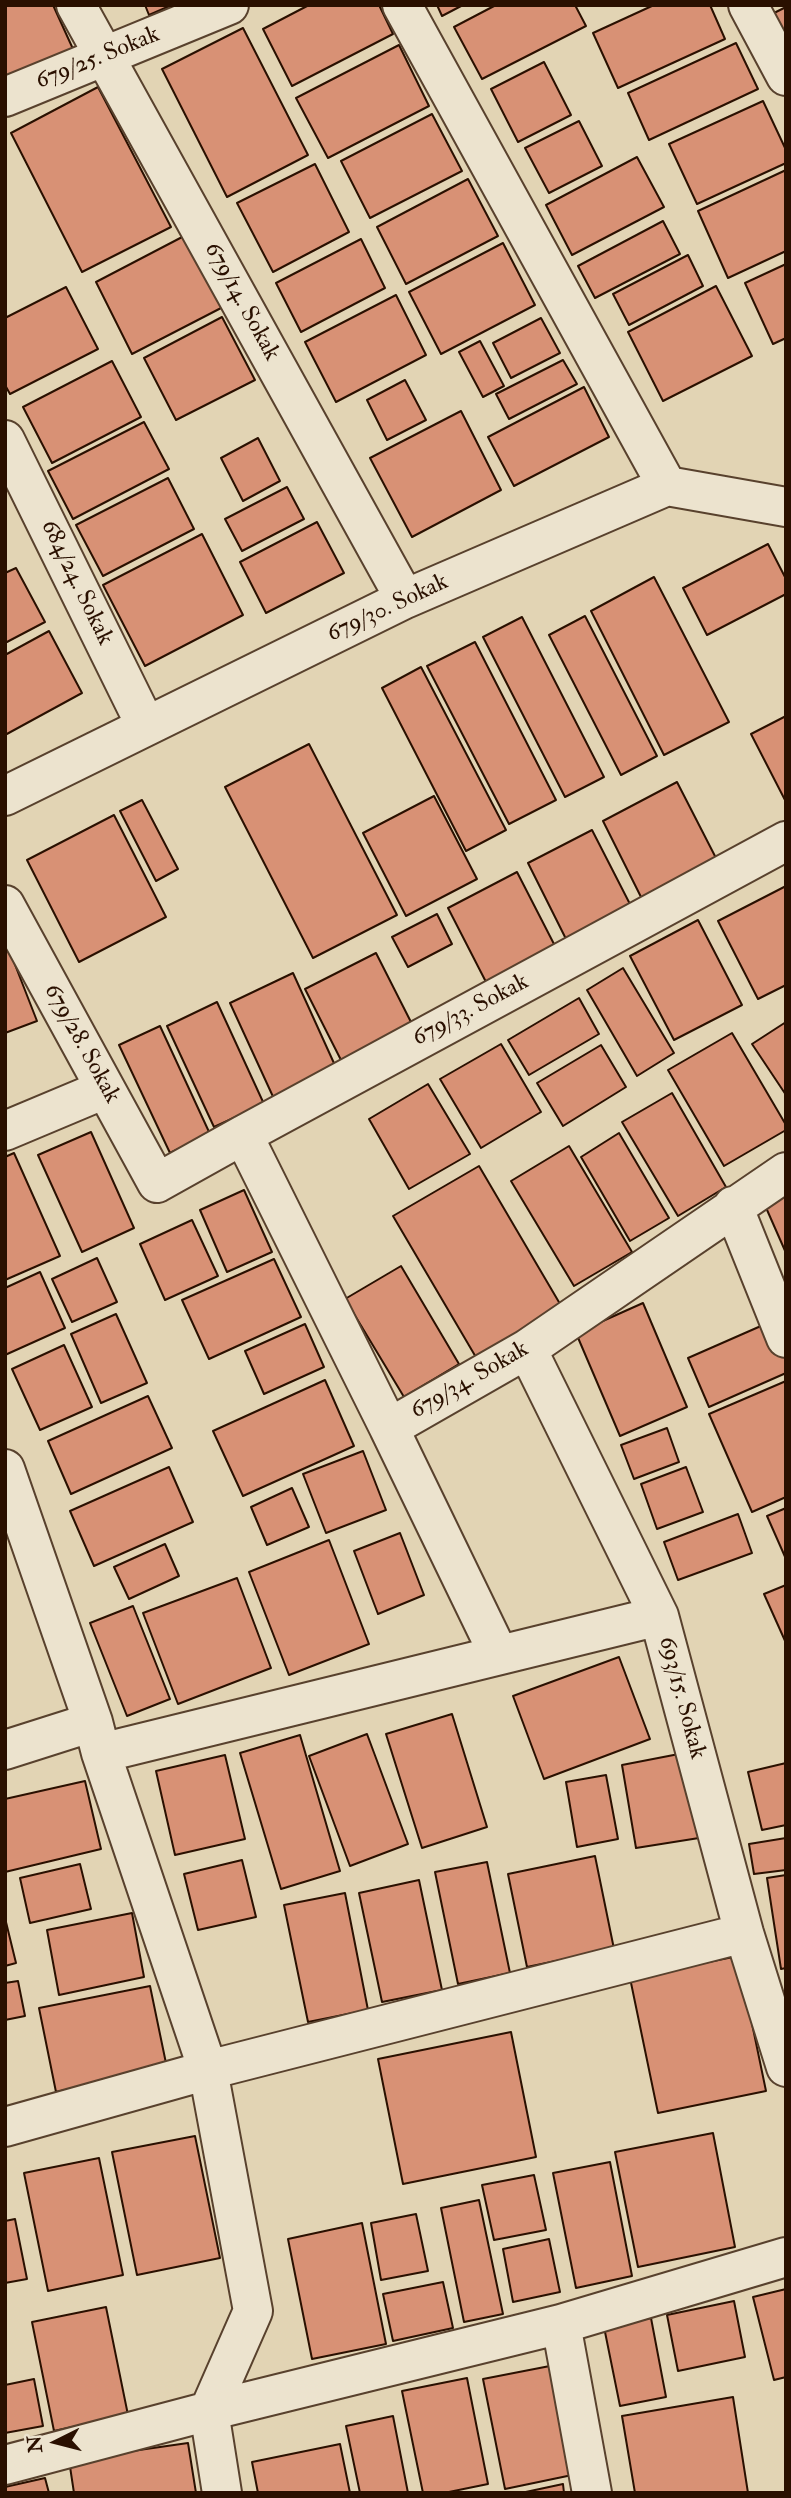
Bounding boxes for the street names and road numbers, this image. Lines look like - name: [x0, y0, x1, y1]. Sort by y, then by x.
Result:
- street label: 679/25. Sokak: [32, 21, 164, 97]
- street label: 679/14. Sokak: [197, 238, 285, 366]
- street label: 684/24. Sokak: [33, 516, 119, 650]
- street label: 679/30. Sokak: [323, 568, 453, 650]
- street label: 679/33. Sokak: [408, 968, 534, 1054]
- street label: 679/28. Sokak: [36, 979, 126, 1109]
- street label: 679/34. Sokak: [406, 1336, 534, 1426]
- street label: 693/15. Sokak: [651, 1634, 711, 1762]

